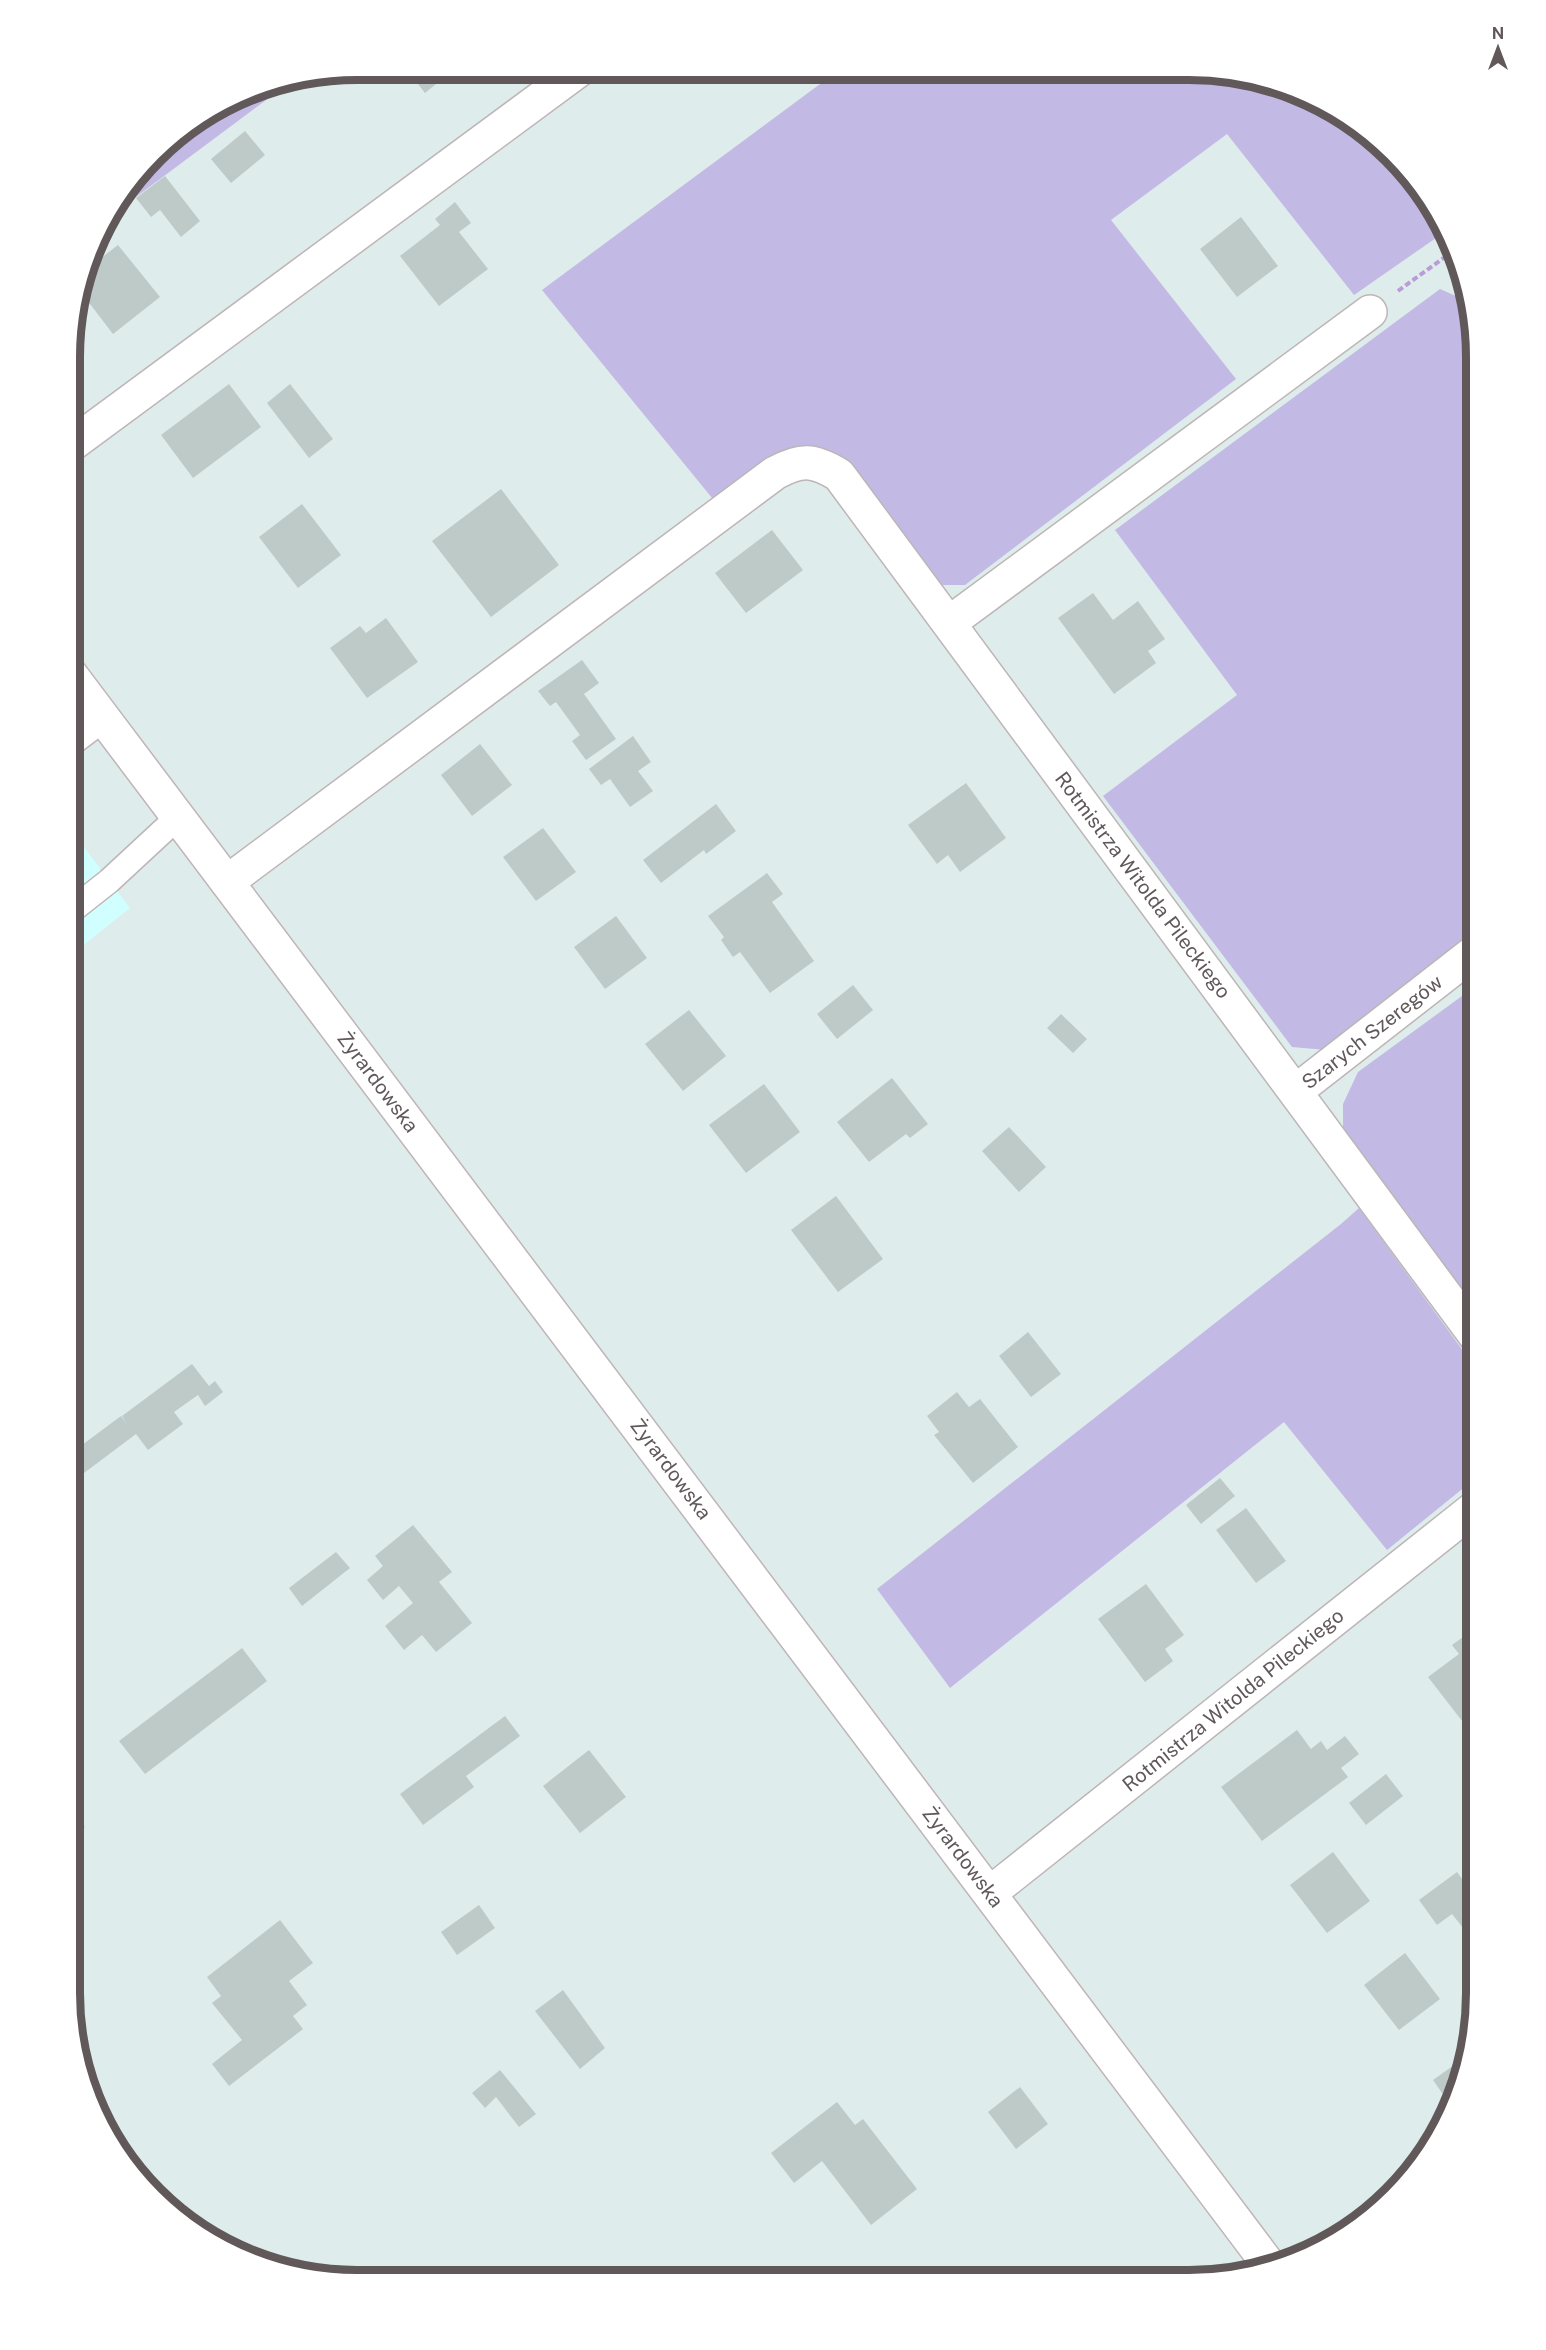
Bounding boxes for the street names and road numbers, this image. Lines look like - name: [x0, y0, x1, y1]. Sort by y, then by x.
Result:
- street label: Rotmistrza Witolda Pileckiego: [1050, 767, 1236, 1003]
- street label: Szarych Szeregów: [1297, 969, 1447, 1094]
- street label: Żyrardowska: [332, 1027, 424, 1137]
- street label: Żyrardowska: [625, 1414, 717, 1524]
- street label: Rotmistrza Witolda Pileckiego: [1118, 1603, 1348, 1797]
- street label: Żyrardowska: [917, 1802, 1009, 1912]

